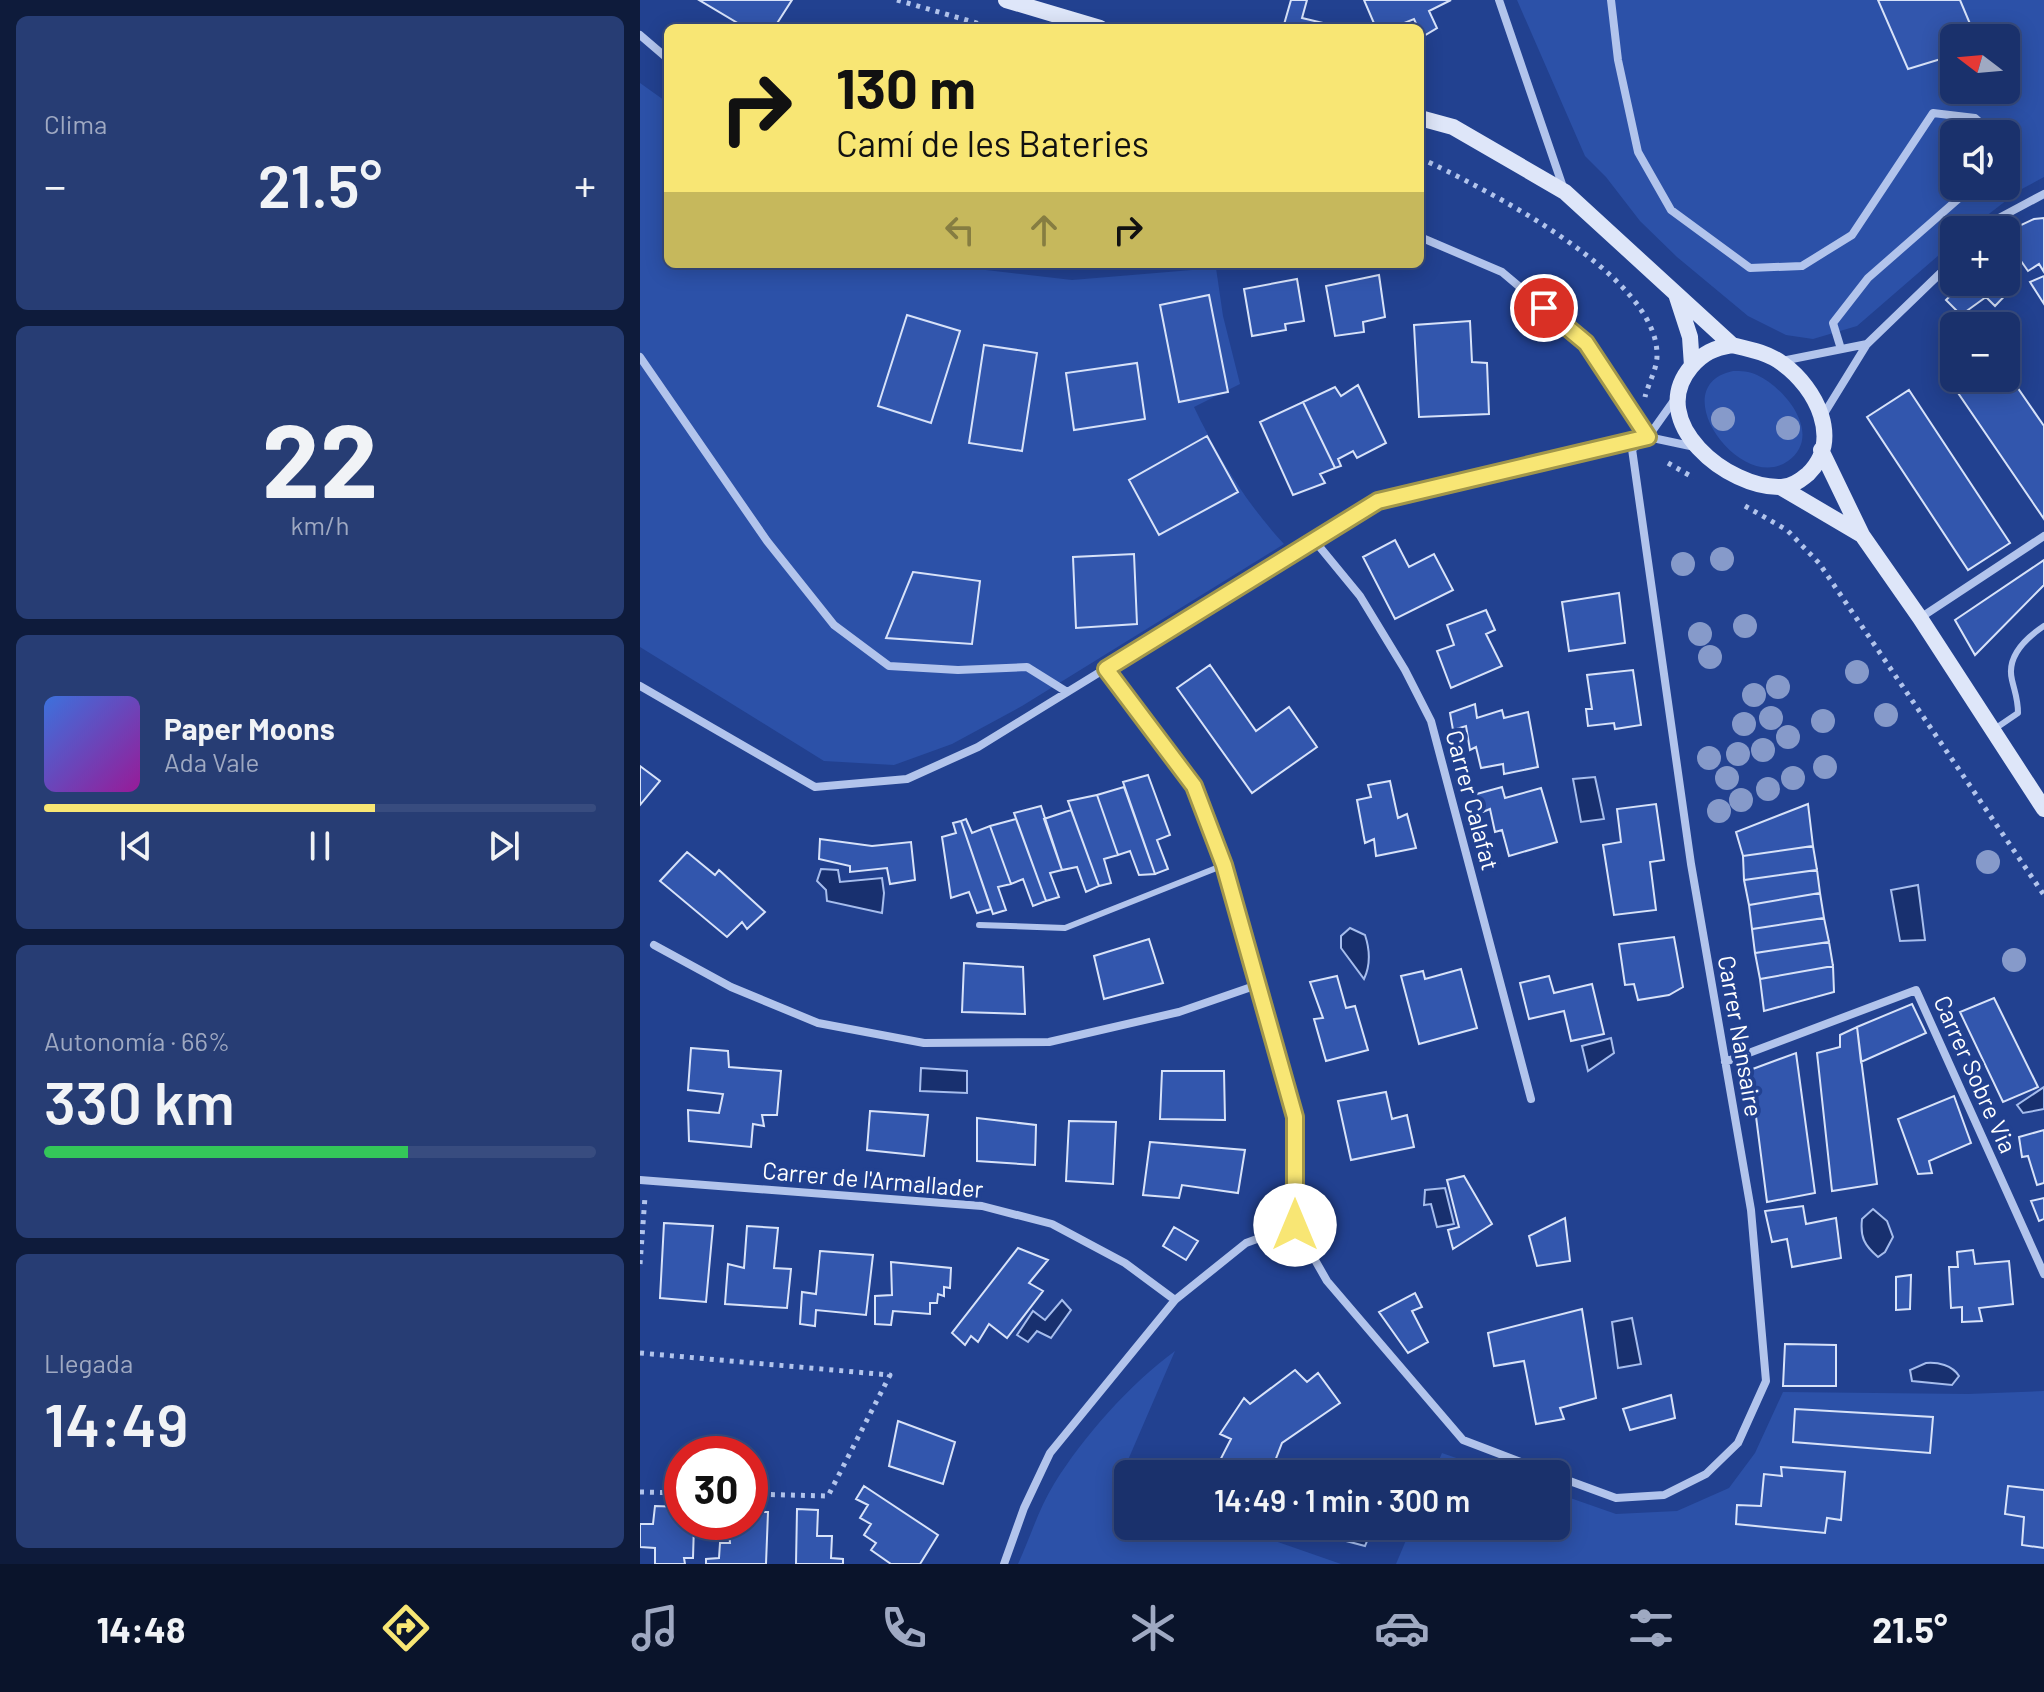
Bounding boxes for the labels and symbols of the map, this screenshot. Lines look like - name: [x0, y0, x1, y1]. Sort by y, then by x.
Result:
- north arrow: [1940, 24, 2020, 104]
- pin: [1510, 274, 1578, 342]
- street label: Carrer Calafat: [1440, 727, 1506, 873]
- street label: Carrer Nansaire: [1713, 953, 1769, 1119]
- street label: Carrer Sobre Via: [1928, 991, 2024, 1157]
- street label: Carrer de l'Armallader: [761, 1155, 985, 1203]
- position arrow: [1253, 1183, 1337, 1267]
- speed limit sign: 30: [664, 1436, 768, 1540]

